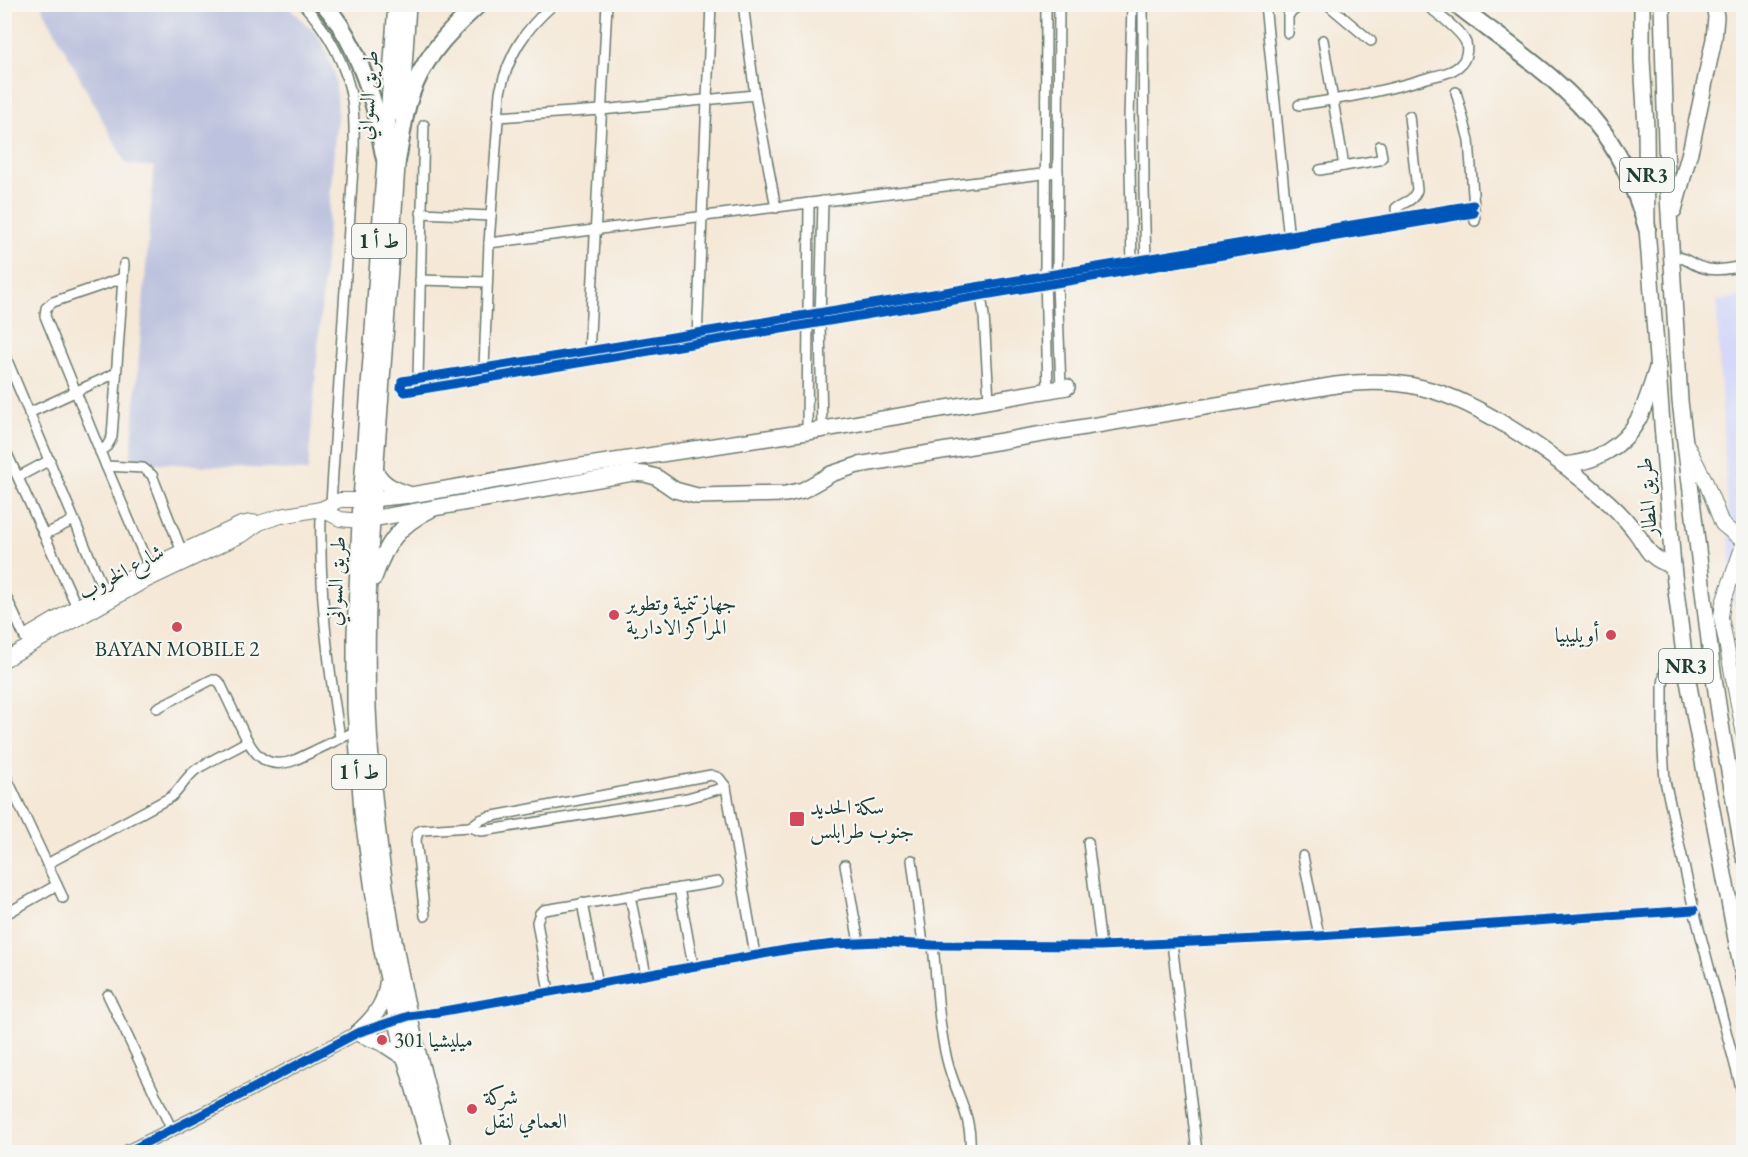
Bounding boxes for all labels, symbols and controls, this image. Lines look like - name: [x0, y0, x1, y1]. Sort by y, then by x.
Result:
- street label: طريق السواني: [351, 49, 388, 141]
- road number: NR3: [1620, 158, 1674, 192]
- road number: ط أ 1: [352, 224, 406, 258]
- street label: طريق المطار: [1630, 456, 1663, 540]
- street label: طريق السواني: [320, 535, 355, 627]
- street label: شارع الخروب: [73, 538, 171, 610]
- place label: جهاز تنمية وتطوير المراكز الادارية: [624, 589, 736, 640]
- marker: جهاز تنمية وتطوير المراكز الادارية: [607, 608, 621, 622]
- marker: BAYAN MOBILE 2: [170, 620, 184, 634]
- place label: أويليبيا: [1555, 620, 1599, 648]
- marker: أويليبيا: [1604, 628, 1618, 642]
- place label: BAYAN MOBILE 2: [95, 635, 259, 662]
- road number: NR3: [1659, 649, 1713, 683]
- road number: ط أ 1: [332, 755, 386, 789]
- place label: سكة الحديد جنوب طرابلس: [810, 793, 914, 845]
- marker: سكة الحديد جنوب طرابلس: [788, 810, 806, 828]
- place label: ميليشيا 301: [394, 1026, 473, 1053]
- marker: ميليشيا 301: [375, 1033, 389, 1047]
- place label: شركة العمامي لنقل: [483, 1083, 567, 1138]
- marker: شركة العمامي لنقل: [465, 1102, 479, 1116]

